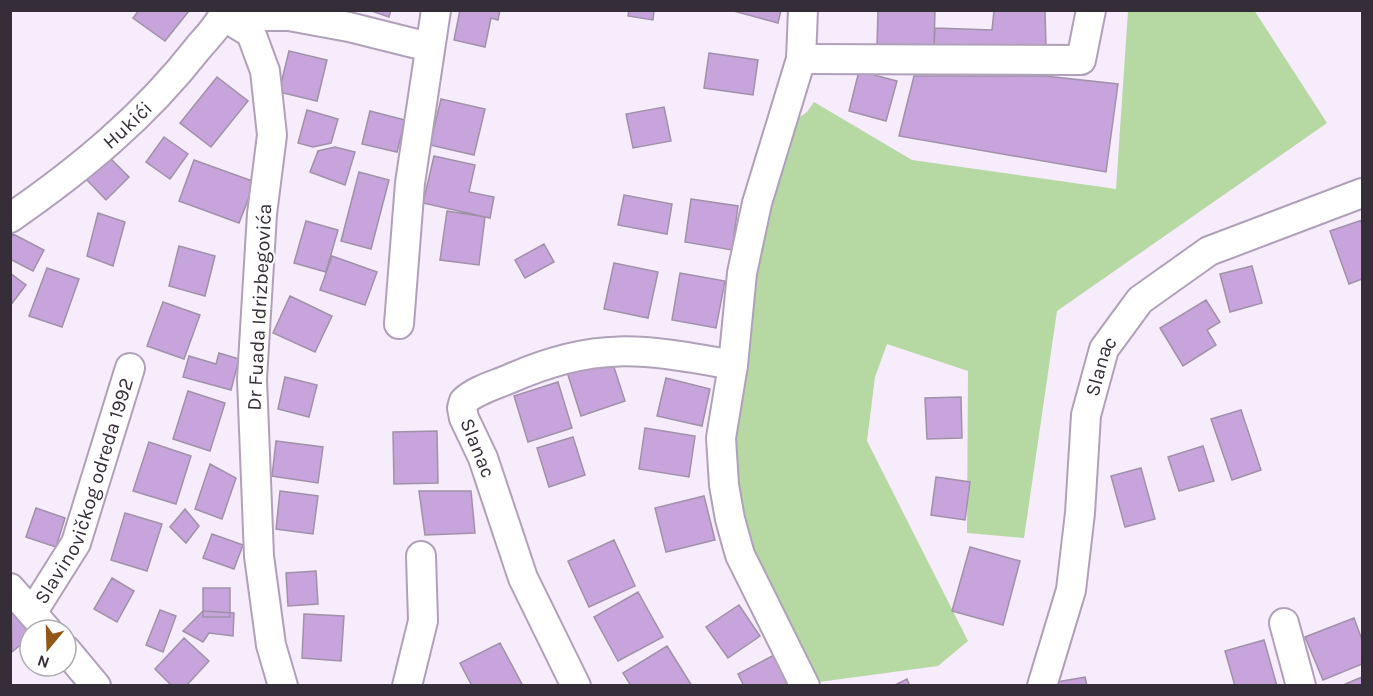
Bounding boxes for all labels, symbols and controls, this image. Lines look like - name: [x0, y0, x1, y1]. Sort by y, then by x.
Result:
- street label: Hukići: [98, 97, 157, 154]
- street label: Dr Fuada Idrizbegovića: [243, 203, 276, 411]
- street label: Slanac: [1081, 331, 1122, 399]
- street label: Slavinovičkog odreda 1992: [30, 375, 138, 608]
- street label: Slanac: [455, 415, 500, 481]
- north arrow: [18, 618, 78, 678]
- text: N: [35, 651, 52, 673]

